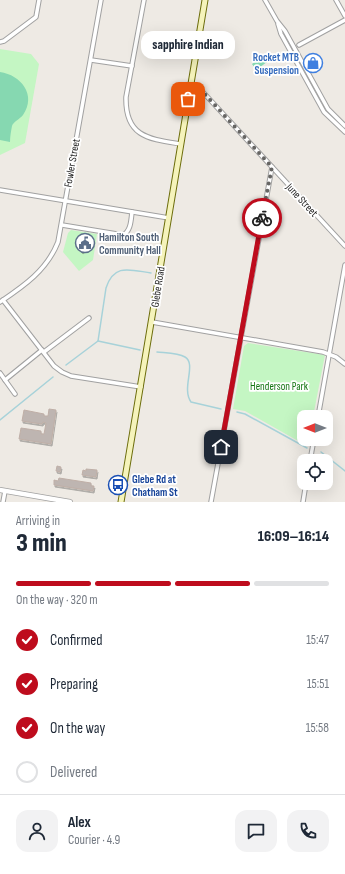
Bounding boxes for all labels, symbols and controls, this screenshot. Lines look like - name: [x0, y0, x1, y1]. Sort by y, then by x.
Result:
- callout: sapphire Indian: [141, 31, 235, 59]
- text: sapphire Indian: [152, 37, 224, 53]
- place label: Rocket MTB Suspension: [253, 51, 299, 77]
- shop icon: Rocket MTB Suspension: [302, 52, 324, 74]
- pin: [171, 82, 205, 116]
- icon: bag: [177, 88, 199, 110]
- street label: Fowler Street: [61, 137, 83, 188]
- street label: June Street: [283, 180, 321, 220]
- courier: [242, 198, 282, 238]
- icon: bike: [251, 207, 273, 229]
- place label: Hamilton South Community Hall: [99, 231, 161, 257]
- public building icon: Hamilton South Community Hall: [74, 232, 96, 254]
- street label: Glebe Road: [148, 265, 168, 308]
- park label: Henderson Park: [250, 380, 309, 393]
- north arrow: [297, 410, 333, 446]
- map controls: [297, 410, 333, 490]
- pin: [204, 430, 238, 464]
- icon: home: [210, 436, 232, 458]
- button: locate: [297, 454, 333, 490]
- place label: Glebe Rd at Chatham St: [132, 473, 178, 499]
- bus stop icon: Glebe Rd at Chatham St: [107, 474, 129, 496]
- text: Arriving in: [16, 513, 60, 529]
- text: 16:09–16:14: [258, 527, 329, 546]
- text: 3 min: [16, 528, 67, 559]
- text: On the way · 320 m: [16, 592, 98, 608]
- icon: check: [16, 629, 38, 651]
- text: Confirmed: [50, 631, 103, 650]
- text: 15:47: [306, 632, 329, 648]
- icon: check: [16, 673, 38, 695]
- text: Preparing: [50, 675, 98, 694]
- text: 15:51: [307, 676, 329, 692]
- icon: check: [16, 717, 38, 739]
- text: On the way: [50, 719, 105, 738]
- text: 15:58: [306, 720, 329, 736]
- text: Delivered: [50, 763, 97, 782]
- button: person: [16, 810, 58, 852]
- button: chat: [235, 810, 277, 852]
- button: phone: [287, 810, 329, 852]
- text: Alex: [68, 813, 91, 832]
- text: Courier · 4.9: [68, 832, 120, 848]

